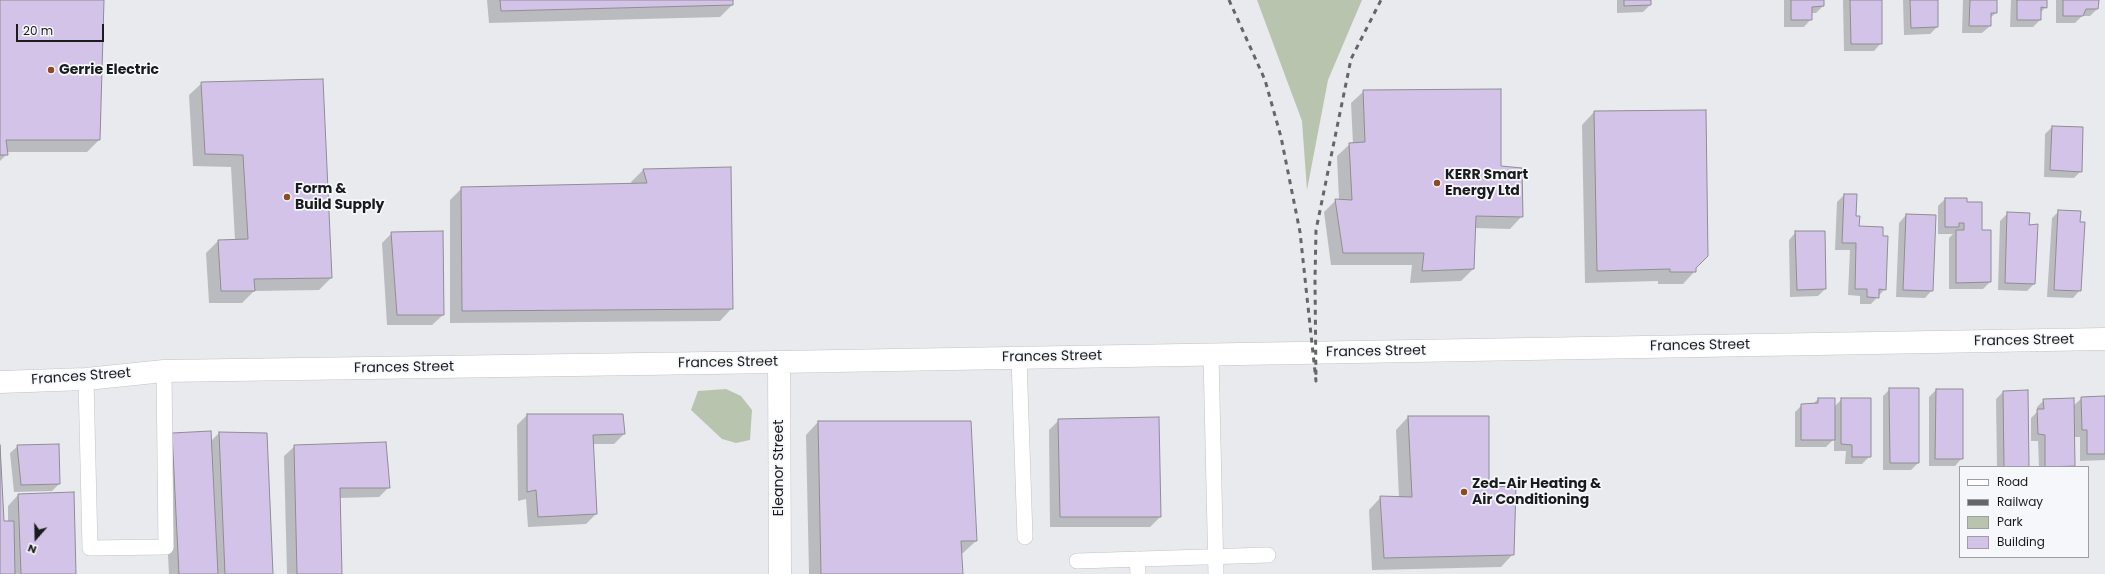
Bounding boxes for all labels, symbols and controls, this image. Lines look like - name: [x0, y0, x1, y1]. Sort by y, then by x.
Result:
- scale bar: [18, 16, 106, 42]
- text: 20 m: [23, 22, 53, 39]
- place label: Gerrie Electric: [59, 62, 159, 78]
- marker: Gerrie Electric: [46, 65, 56, 75]
- place label: KERR Smart Energy Ltd: [1445, 167, 1528, 200]
- marker: KERR Smart Energy Ltd: [1432, 178, 1442, 188]
- place label: Form & Build Supply: [295, 181, 384, 214]
- marker: Form & Build Supply: [282, 192, 292, 202]
- street label: Frances Street: [1974, 332, 2074, 350]
- street label: Frances Street: [1650, 337, 1750, 355]
- street label: Frances Street: [1326, 343, 1426, 361]
- street label: Frances Street: [1002, 348, 1102, 366]
- street label: Frances Street: [678, 354, 778, 372]
- street label: Frances Street: [354, 359, 454, 377]
- street label: Frances Street: [31, 365, 131, 389]
- street label: Eleanor Street: [771, 420, 787, 516]
- legend: [1959, 466, 2089, 558]
- text: Road: [1997, 473, 2028, 490]
- place label: Zed-Air Heating & Air Conditioning: [1472, 476, 1601, 508]
- marker: Zed-Air Heating & Air Conditioning: [1459, 487, 1469, 497]
- text: Railway: [1997, 493, 2043, 510]
- text: Park: [1997, 513, 2023, 530]
- north arrow: [16, 518, 56, 558]
- text: Building: [1997, 533, 2045, 550]
- text: N: [25, 540, 39, 558]

